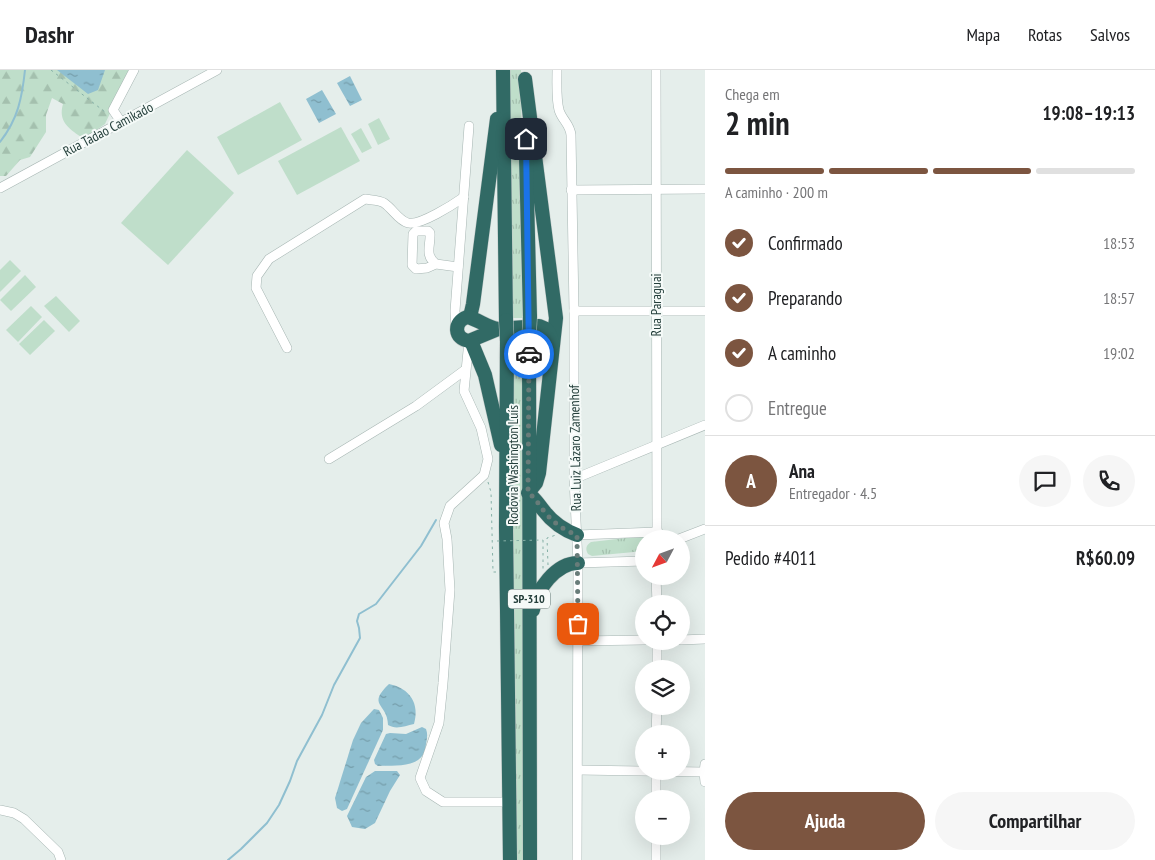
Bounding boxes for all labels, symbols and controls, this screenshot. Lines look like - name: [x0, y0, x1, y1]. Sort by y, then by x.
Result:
- text: Dashr: [25, 19, 74, 50]
- text: Mapa: [966, 23, 1000, 46]
- text: Rotas: [1028, 23, 1062, 46]
- text: Salvos: [1090, 23, 1130, 46]
- text: Chega em: [725, 84, 780, 104]
- street label: Rua Tadao Camikado: [60, 98, 156, 160]
- text: 19:08–19:13: [1042, 101, 1135, 125]
- text: 2 min: [725, 102, 790, 144]
- pin: [505, 118, 547, 160]
- icon: home: [512, 125, 540, 153]
- text: A caminho · 200 m: [725, 182, 828, 202]
- icon: check: [725, 229, 753, 257]
- text: Confirmado: [768, 231, 843, 255]
- text: 18:53: [1103, 233, 1135, 253]
- street label: Rua Paraguai: [647, 273, 665, 337]
- icon: check: [725, 284, 753, 312]
- text: Preparando: [768, 286, 843, 310]
- text: 18:57: [1103, 288, 1135, 308]
- courier: [504, 329, 554, 379]
- icon: check: [725, 339, 753, 367]
- icon: car: [515, 340, 543, 368]
- text: A caminho: [768, 341, 836, 365]
- text: 19:02: [1103, 343, 1135, 363]
- street label: Rua Luiz Lázaro Zamenhof: [565, 384, 585, 511]
- text: Entregue: [768, 396, 827, 420]
- street label: Rodovia Washington Luís: [504, 405, 522, 525]
- button: chat: [1019, 455, 1071, 507]
- button: phone: [1083, 455, 1135, 507]
- text: Ana: [789, 459, 815, 483]
- text: A: [746, 469, 756, 493]
- text: Entregador · 4.5: [789, 483, 877, 503]
- north arrow: [635, 530, 690, 585]
- map controls: [635, 530, 690, 845]
- text: Pedido #4011: [725, 546, 816, 570]
- text: R$60.09: [1076, 546, 1135, 570]
- road number: SP-310: [508, 590, 550, 608]
- button: locate: [635, 595, 690, 650]
- pin: [557, 603, 599, 645]
- icon: bag: [564, 610, 592, 638]
- button: layers: [635, 660, 690, 715]
- button: +: [635, 725, 690, 780]
- button: −: [635, 790, 690, 845]
- button: Ajuda: [725, 792, 925, 850]
- button: Compartilhar: [935, 792, 1135, 850]

